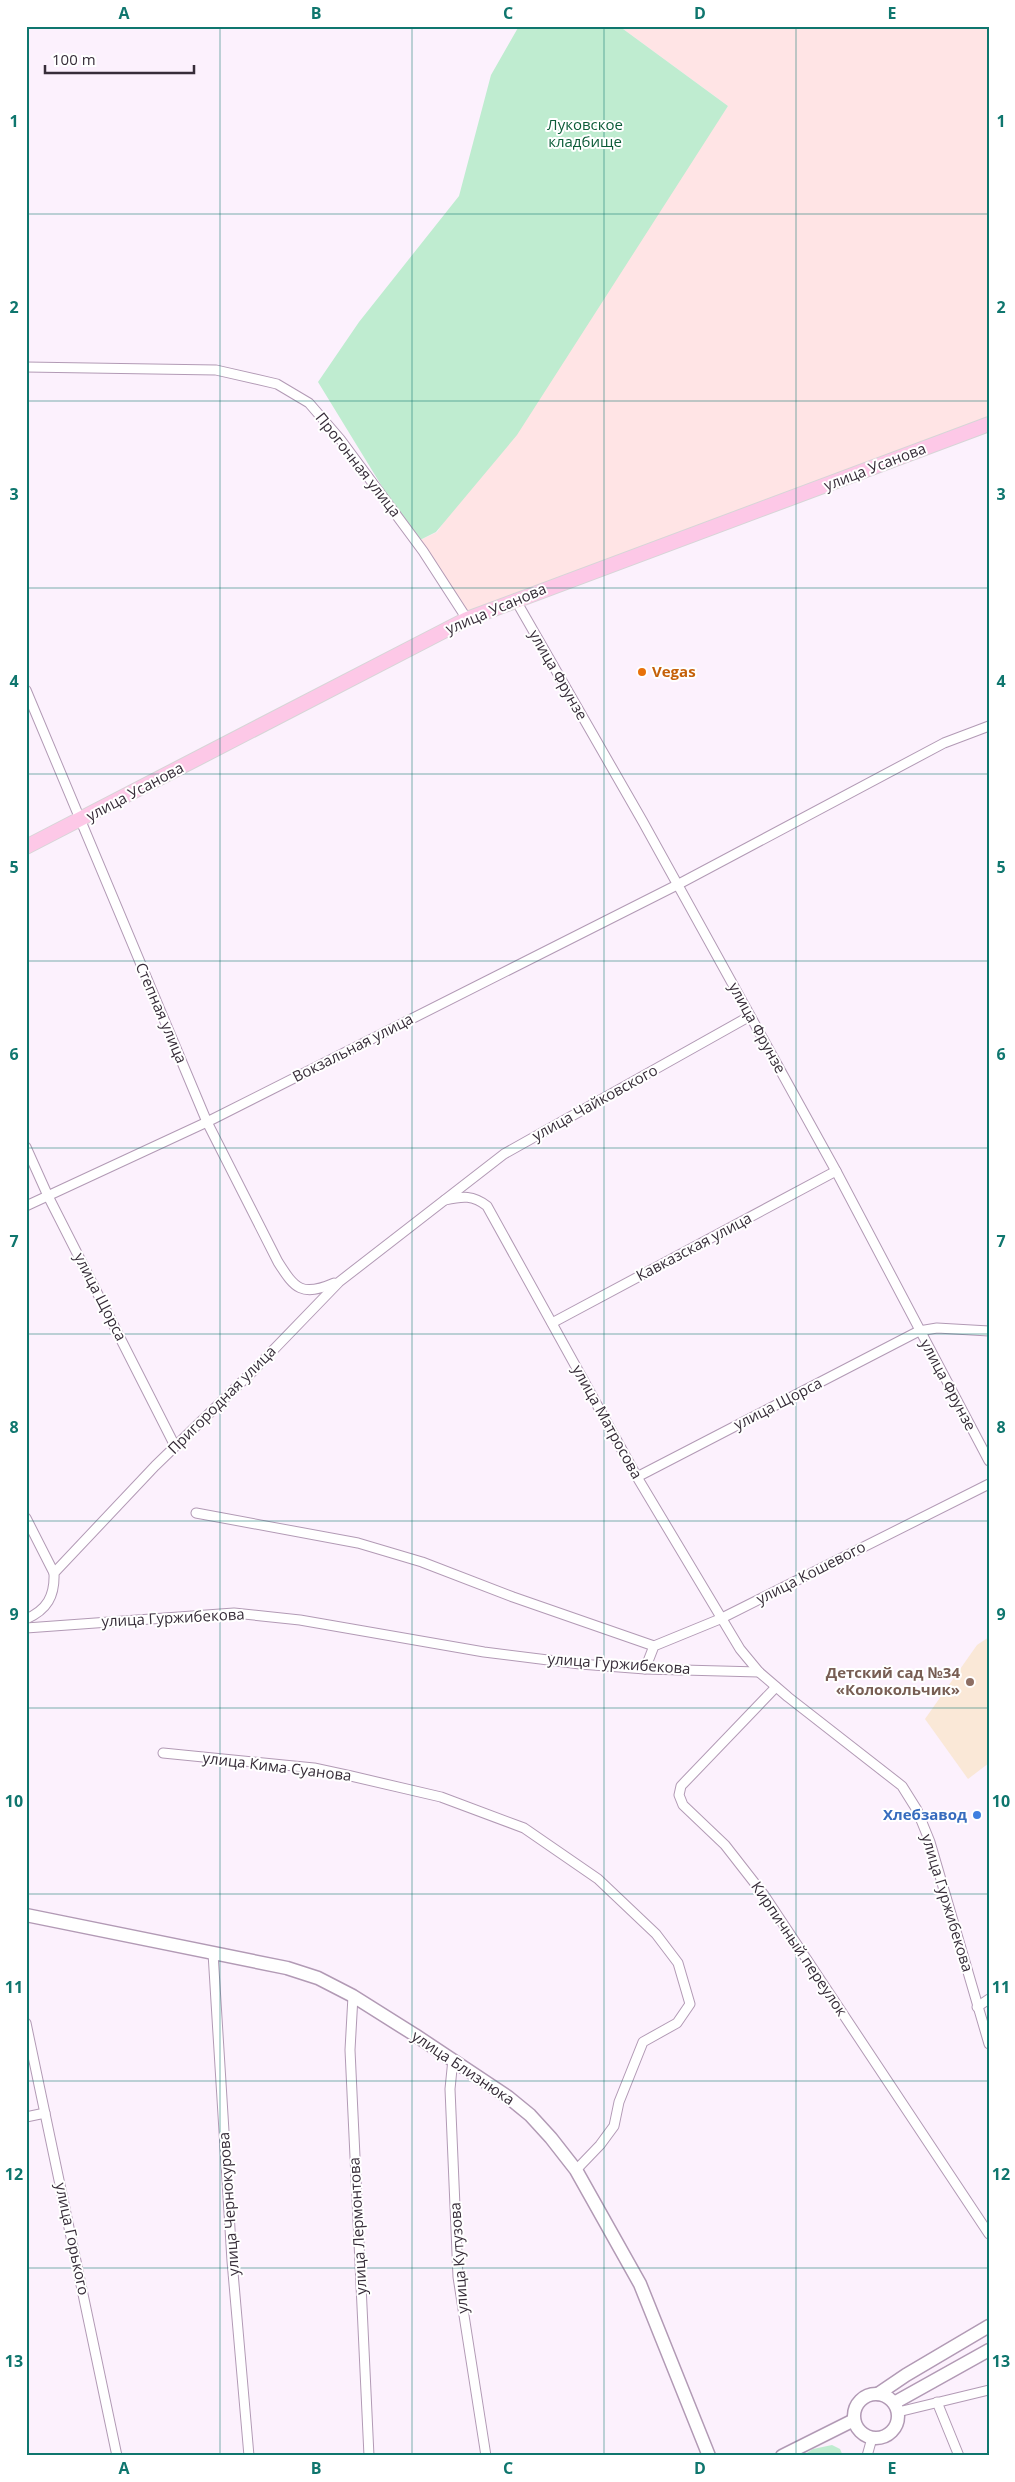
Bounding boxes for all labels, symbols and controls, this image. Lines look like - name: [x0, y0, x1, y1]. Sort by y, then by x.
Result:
- text: A: [118, 2, 130, 24]
- text: B: [311, 2, 321, 24]
- text: C: [503, 2, 513, 24]
- text: D: [694, 2, 706, 24]
- text: E: [888, 2, 897, 24]
- scale bar: [45, 42, 194, 74]
- text: 100 m: [52, 49, 96, 69]
- text: 1: [9, 110, 19, 132]
- text: 1: [996, 110, 1006, 132]
- park label: Луковское кладбище: [547, 114, 623, 151]
- text: 2: [9, 296, 19, 318]
- text: 2: [996, 296, 1006, 318]
- street label: Прогонная улица: [312, 408, 406, 521]
- street label: улица Усанова: [821, 437, 928, 495]
- text: 3: [9, 483, 19, 505]
- text: 3: [996, 483, 1006, 505]
- street label: улица Усанова: [442, 578, 549, 638]
- street label: улица Фрунзе: [525, 626, 593, 723]
- place label: Vegas: [652, 661, 696, 681]
- marker: Vegas: [636, 666, 648, 678]
- text: 4: [9, 670, 19, 692]
- text: 4: [996, 670, 1006, 692]
- street label: улица Усанова: [82, 757, 187, 825]
- text: 5: [9, 856, 19, 878]
- text: 5: [996, 856, 1006, 878]
- street label: Степная улица: [132, 959, 192, 1066]
- street label: улица Фрунзе: [725, 978, 791, 1077]
- street label: Вокзальная улица: [289, 1008, 416, 1086]
- text: 6: [9, 1043, 19, 1065]
- text: 6: [996, 1043, 1006, 1065]
- street label: улица Чайковского: [528, 1059, 661, 1145]
- street label: Кавказская улица: [632, 1207, 755, 1285]
- text: 7: [9, 1230, 19, 1252]
- text: 7: [996, 1230, 1006, 1252]
- street label: улица Щорса: [70, 1249, 132, 1344]
- street label: улица Фрунзе: [916, 1335, 981, 1434]
- street label: Пригородная улица: [163, 1341, 280, 1458]
- street label: улица Матросова: [568, 1361, 648, 1482]
- street label: улица Щорса: [730, 1372, 825, 1434]
- text: 8: [9, 1416, 19, 1438]
- text: 8: [996, 1416, 1006, 1438]
- street label: улица Кошевого: [752, 1536, 869, 1608]
- text: 9: [9, 1603, 19, 1625]
- street label: улица Гуржибекова: [101, 1603, 245, 1631]
- text: 9: [996, 1603, 1006, 1625]
- street label: улица Гуржибекова: [547, 1648, 691, 1678]
- place label: Детский сад №34 «Колокольчик»: [826, 1662, 960, 1699]
- marker: Детский сад №34 «Колокольчик»: [964, 1676, 976, 1688]
- street label: улица Кима Суанова: [201, 1747, 353, 1785]
- text: 10: [5, 1790, 23, 1812]
- text: 10: [992, 1790, 1010, 1812]
- place label: Хлебзавод: [883, 1804, 967, 1824]
- marker: Хлебзавод: [971, 1809, 983, 1821]
- street label: улица Гуржибекова: [917, 1831, 978, 1974]
- street label: Кирпичный переулок: [747, 1877, 853, 2020]
- text: 11: [5, 1976, 23, 1998]
- text: 11: [992, 1976, 1010, 1998]
- street label: улица Близнюка: [408, 2025, 519, 2109]
- street label: улица Чернокурова: [213, 2131, 243, 2277]
- street label: улица Лермонтова: [343, 2157, 371, 2295]
- text: 12: [5, 2163, 23, 2185]
- text: 12: [992, 2163, 1010, 2185]
- street label: улица Горького: [51, 2181, 95, 2297]
- street label: улица Кутузова: [444, 2202, 472, 2314]
- text: 13: [5, 2350, 23, 2372]
- text: 13: [992, 2350, 1010, 2372]
- text: A: [118, 2457, 130, 2479]
- text: B: [311, 2457, 321, 2479]
- text: C: [503, 2457, 513, 2479]
- text: D: [694, 2457, 706, 2479]
- text: E: [888, 2457, 897, 2479]

